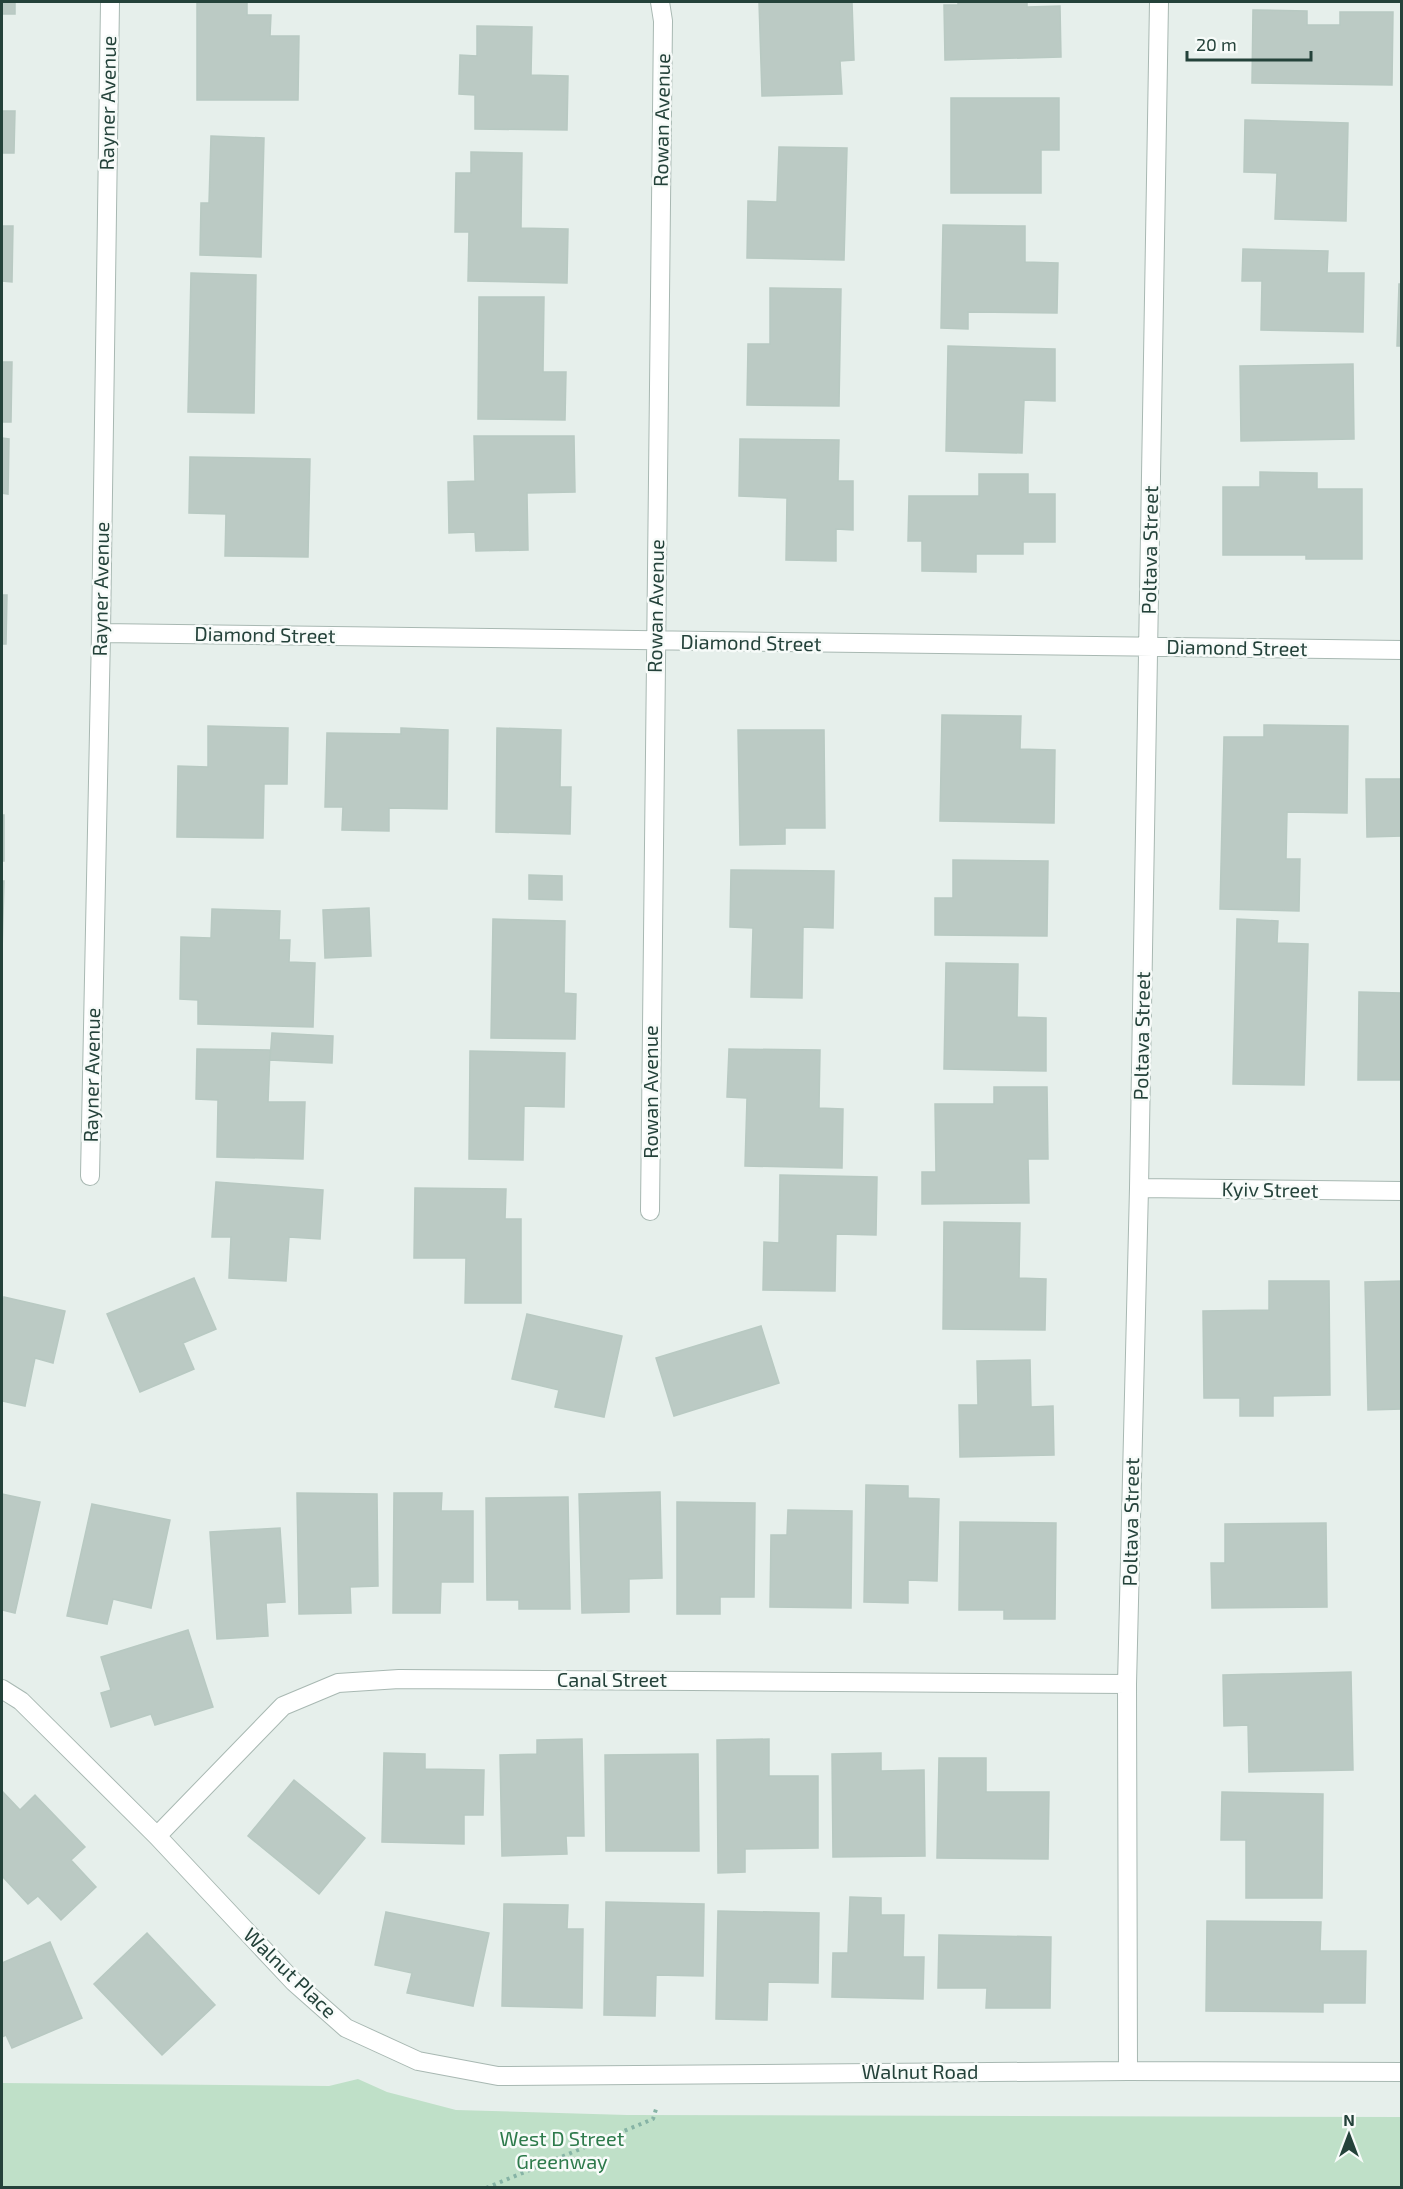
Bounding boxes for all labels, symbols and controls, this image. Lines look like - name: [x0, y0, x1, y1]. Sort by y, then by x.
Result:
- scale bar: [1187, 24, 1312, 62]
- text: 20 m: [1196, 33, 1237, 55]
- street label: Rayner Avenue: [94, 35, 120, 171]
- street label: Rowan Avenue: [648, 53, 674, 187]
- street label: Poltava Street: [1136, 485, 1162, 615]
- street label: Rayner Avenue: [87, 521, 113, 657]
- street label: Rowan Avenue: [642, 539, 668, 673]
- street label: Diamond Street: [194, 621, 336, 647]
- street label: Diamond Street: [680, 629, 822, 655]
- street label: Diamond Street: [1166, 634, 1308, 660]
- street label: Poltava Street: [1128, 971, 1154, 1101]
- street label: Rayner Avenue: [78, 1007, 104, 1143]
- street label: Rowan Avenue: [638, 1025, 662, 1159]
- street label: Kyiv Street: [1221, 1176, 1319, 1202]
- street label: Poltava Street: [1117, 1457, 1143, 1587]
- street label: Canal Street: [557, 1667, 668, 1691]
- street label: Walnut Place: [239, 1922, 342, 2023]
- street label: Walnut Road: [862, 2059, 978, 2083]
- north arrow: [1319, 2105, 1379, 2165]
- text: N: [1343, 2110, 1355, 2129]
- park label: West D Street Greenway: [500, 2126, 625, 2173]

